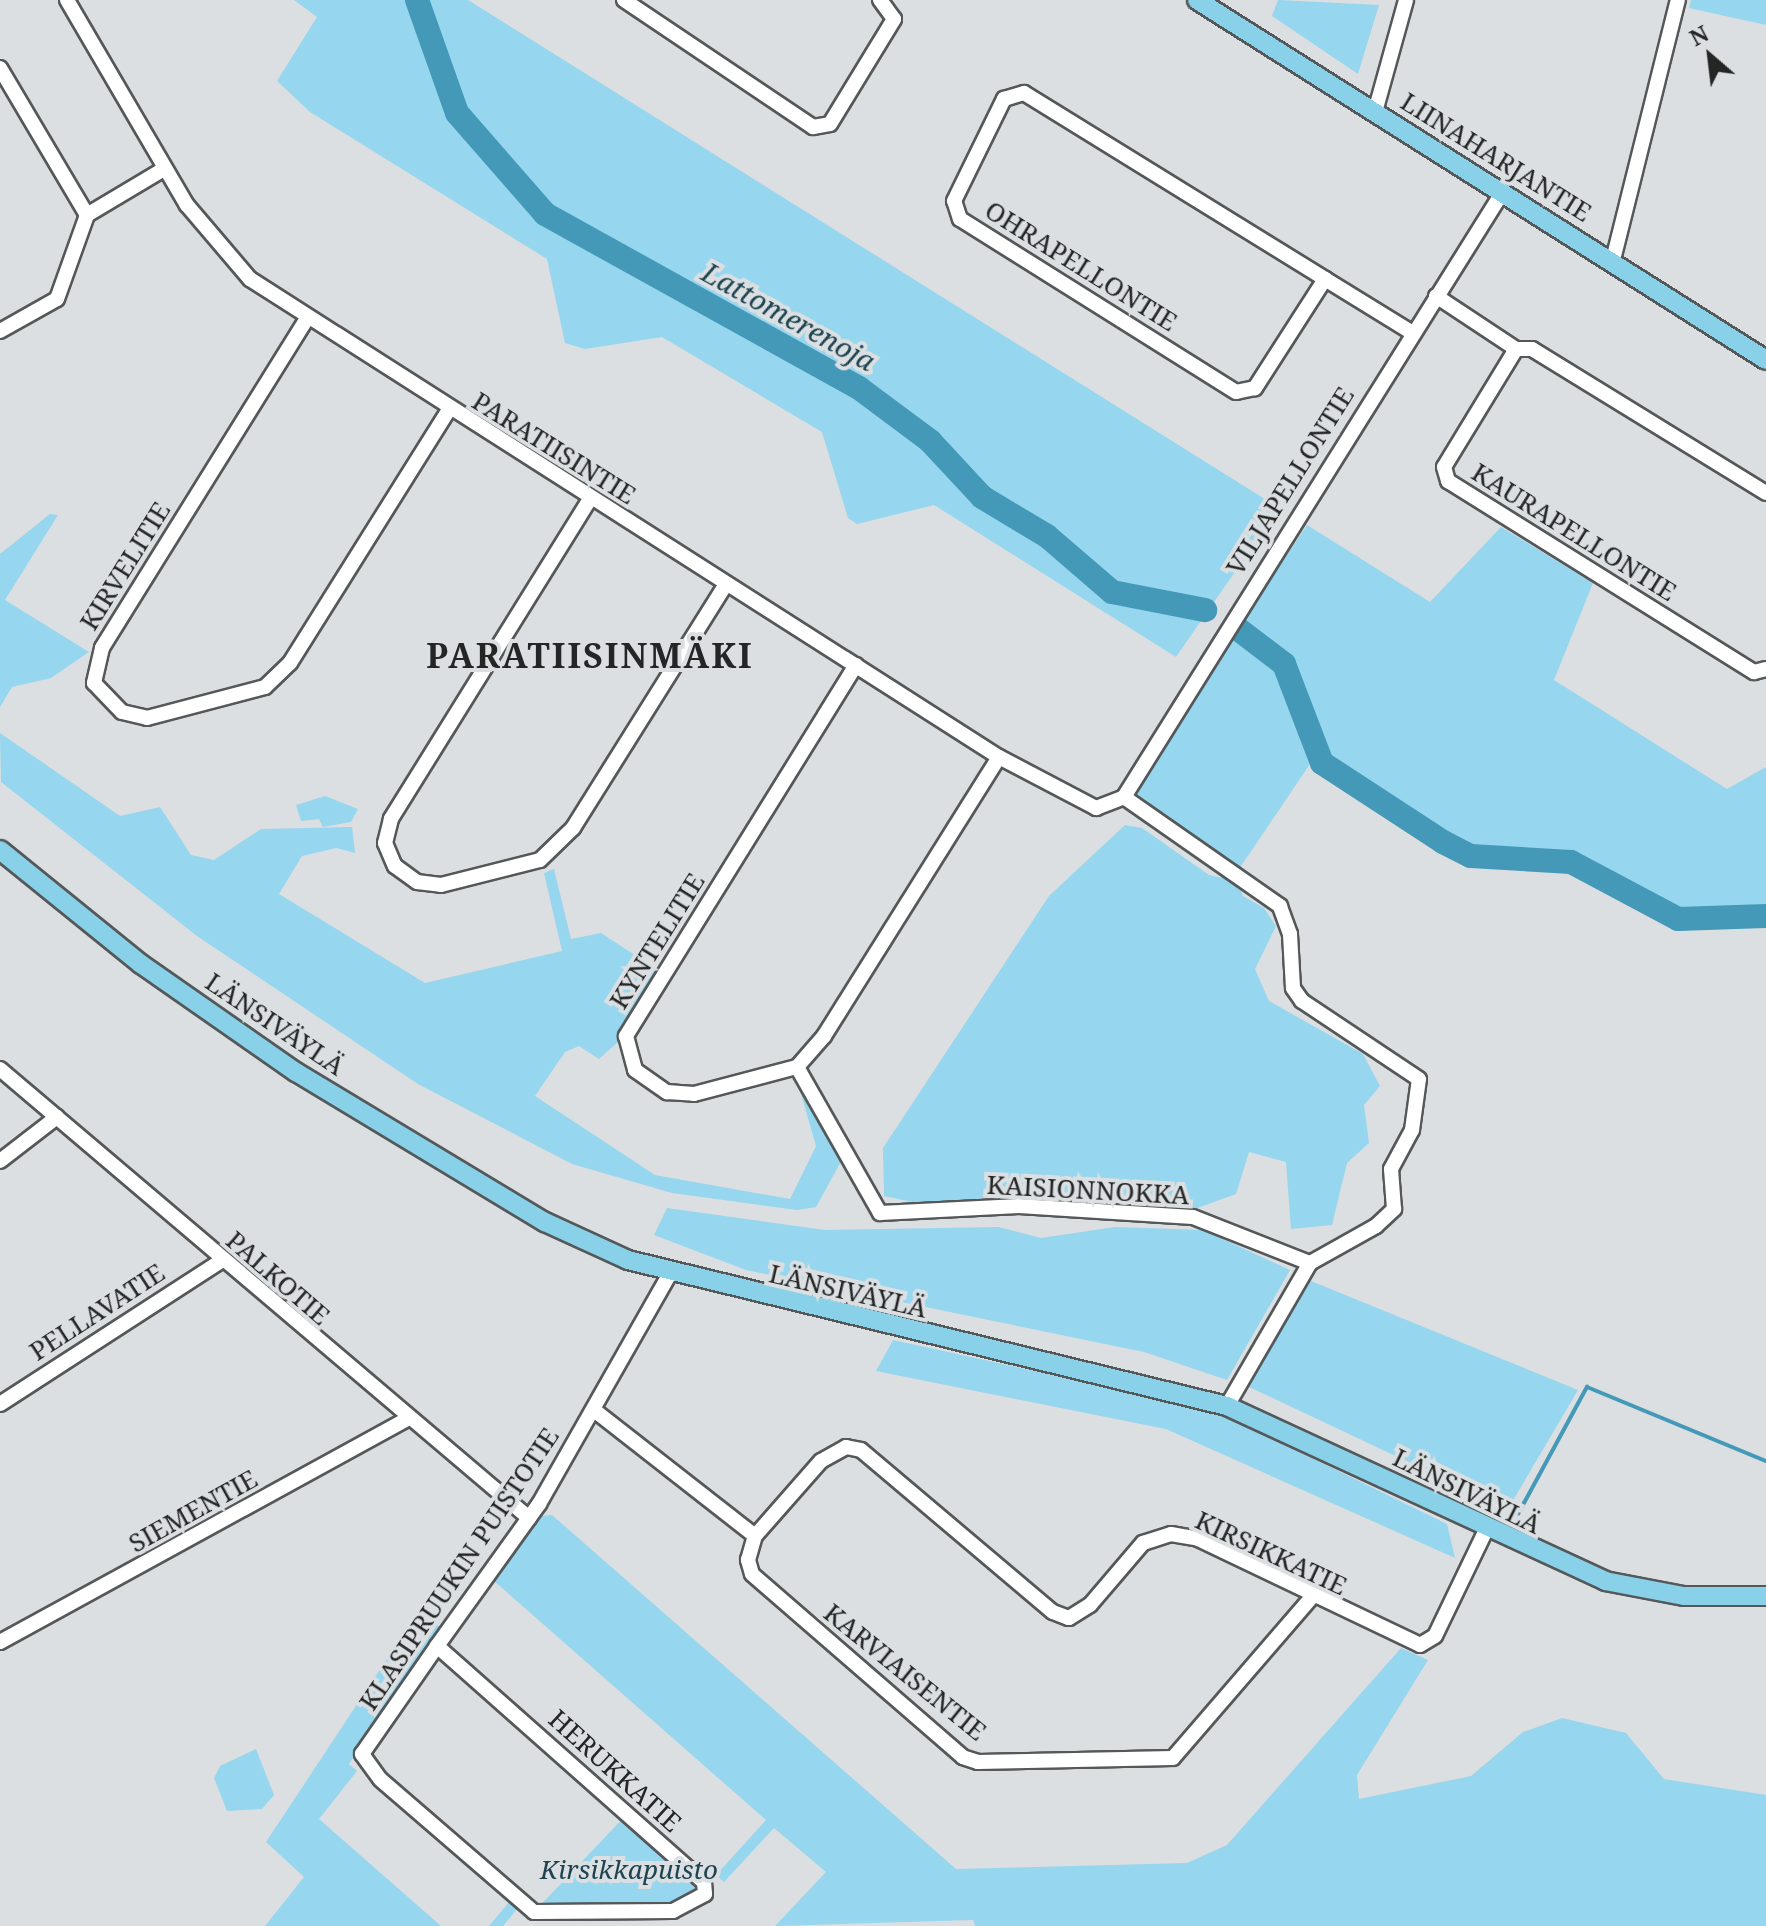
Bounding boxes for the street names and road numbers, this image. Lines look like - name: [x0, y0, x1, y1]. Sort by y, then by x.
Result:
- street label: LIINAHARJANTIE: [1395, 86, 1597, 228]
- street label: OHRAPELLONTIE: [979, 194, 1183, 338]
- street label: VILJAPELLONTIE: [1220, 381, 1360, 581]
- street label: PARATIISINTIE: [467, 385, 641, 511]
- street label: KAURAPELLONTIE: [1466, 456, 1682, 608]
- street label: KIRVELITIE: [73, 496, 177, 636]
- street label: KYNTELITIE: [603, 868, 711, 1014]
- street label: LÄNSIVÄYLÄ: [200, 966, 350, 1082]
- street label: KAISIONNOKKA: [986, 1169, 1190, 1211]
- street label: PALKOTIE: [220, 1225, 336, 1331]
- street label: PELLAVATIE: [24, 1257, 170, 1367]
- street label: LÄNSIVÄYLÄ: [766, 1258, 930, 1324]
- street label: KLASIPRUUKIN PUISTOTIE: [353, 1422, 565, 1716]
- street label: LÄNSIVÄYLÄ: [1388, 1442, 1546, 1540]
- street label: SIEMENTIE: [123, 1463, 263, 1559]
- street label: KIRSIKKATIE: [1190, 1504, 1352, 1602]
- street label: KARVIAISENTIE: [818, 1597, 992, 1747]
- street label: HERUKKATIE: [542, 1704, 688, 1838]

